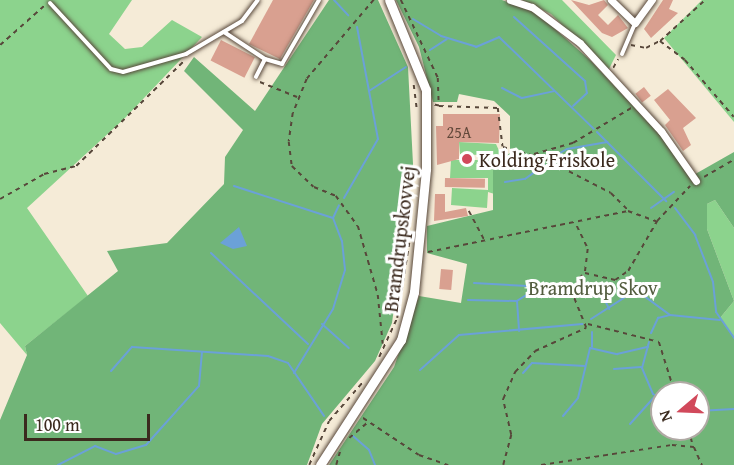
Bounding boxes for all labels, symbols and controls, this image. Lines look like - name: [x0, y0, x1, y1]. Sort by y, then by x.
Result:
- house number: 25A: [446, 122, 472, 142]
- place label: Kolding Friskole: [479, 147, 615, 171]
- marker: Kolding Friskole: [460, 152, 474, 166]
- street label: Bramdrupskovvej: [378, 164, 420, 314]
- park label: Bramdrup Skov: [528, 275, 658, 299]
- north arrow: [650, 381, 710, 441]
- scale bar: [27, 402, 153, 440]
- text: N: [652, 407, 678, 425]
- text: 100 m: [35, 411, 80, 438]

